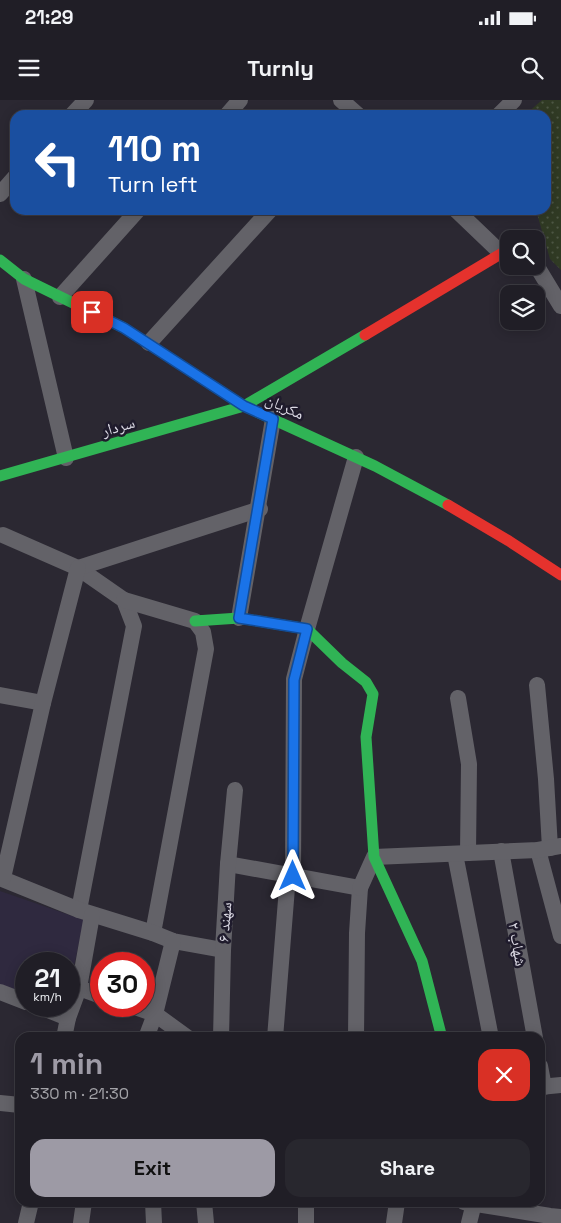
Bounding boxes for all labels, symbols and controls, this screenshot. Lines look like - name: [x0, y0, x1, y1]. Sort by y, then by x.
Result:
- text: 21:29: [25, 5, 74, 30]
- icon: menu: [15, 54, 43, 82]
- text: Turnly: [247, 54, 314, 82]
- icon: search: [518, 54, 546, 82]
- text: 110 m: [108, 127, 201, 171]
- icon: left: [25, 130, 90, 195]
- text: Turn left: [108, 170, 198, 198]
- map controls: [500, 230, 545, 330]
- button: search: [500, 230, 545, 275]
- button: layers: [500, 285, 545, 330]
- pin: [71, 291, 113, 333]
- icon: arrive: [78, 298, 106, 326]
- street label: مکریان: [262, 389, 307, 424]
- street label: سردار: [98, 412, 137, 441]
- position arrow: [266, 849, 318, 901]
- street label: سهند ۶: [213, 901, 236, 943]
- street label: شهاب ۲: [503, 920, 532, 968]
- speed limit sign: 30: [90, 952, 155, 1017]
- text: 21: [34, 962, 61, 994]
- text: km/h: [33, 989, 62, 1005]
- text: 1 min: [30, 1044, 103, 1083]
- button: close: [478, 1049, 530, 1101]
- text: 330 m · 21:30: [30, 1083, 129, 1104]
- button: Exit: [30, 1139, 275, 1197]
- button: Share: [285, 1139, 530, 1197]

